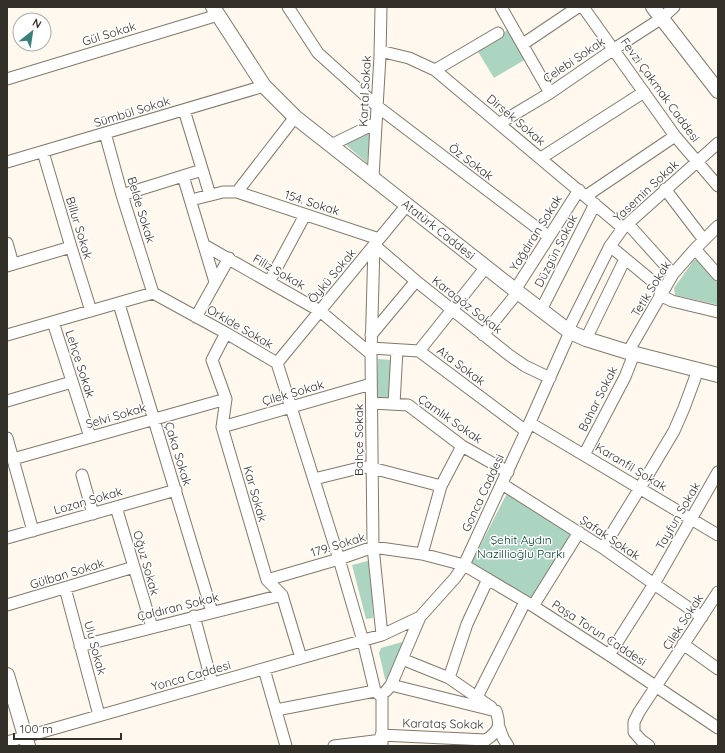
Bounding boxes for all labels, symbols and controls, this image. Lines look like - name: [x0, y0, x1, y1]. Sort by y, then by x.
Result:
- north arrow: [12, 12, 52, 52]
- text: N: [30, 15, 44, 31]
- street label: Gül Sokak: [80, 18, 137, 49]
- street label: Çelebi Sokak: [540, 33, 607, 86]
- street label: Fevzi Çakmak Caddesi: [617, 35, 703, 145]
- street label: Kartal Sokak: [355, 55, 374, 127]
- street label: Dirsek Sokak: [484, 91, 549, 148]
- street label: Sümbül Sokak: [92, 93, 172, 130]
- street label: Öz Sokak: [446, 140, 497, 183]
- street label: Yasemin Sokak: [610, 157, 681, 225]
- street label: Belde Sokak: [124, 175, 159, 245]
- street label: 154. Sokak: [283, 187, 341, 218]
- street label: Yağdıran Sokak: [506, 192, 565, 274]
- street label: Billur Sokak: [63, 195, 96, 261]
- street label: Atatürk Caddesi: [399, 196, 478, 263]
- street label: Düzgün Sokak: [531, 212, 580, 290]
- street label: Öykü Sokak: [304, 245, 359, 306]
- street label: Filiz Sokak: [250, 251, 308, 293]
- street label: Tetik Sokak: [628, 258, 674, 319]
- street label: Karagöz Sokak: [429, 273, 505, 337]
- street label: Orkide Sokak: [204, 302, 276, 352]
- street label: Lehçe Sokak: [62, 328, 98, 400]
- street label: Ata Sokak: [434, 343, 488, 389]
- street label: Bahar Sokak: [575, 364, 620, 434]
- street label: Çilek Sokak: [260, 377, 325, 408]
- street label: Çamlık Sokak: [415, 391, 485, 446]
- street label: Selvi Sokak: [84, 400, 148, 431]
- street label: Bahçe Sokak: [351, 404, 366, 476]
- street label: Çaka Sokak: [162, 420, 195, 488]
- street label: Karanfil Sokak: [593, 439, 670, 494]
- street label: Gonca Caddesi: [458, 452, 507, 534]
- street label: Kar Sokak: [240, 464, 271, 523]
- street label: Tayfun Sokak: [652, 479, 703, 552]
- street label: Lozan Sokak: [52, 484, 124, 517]
- street label: Şafak Sokak: [577, 512, 643, 563]
- street label: Oğuz Sokak: [130, 529, 163, 597]
- street label: 179. Sokak: [309, 529, 367, 560]
- park label: Şehit Aydın Nazillioğlu Parkı: [477, 532, 565, 561]
- street label: Gülban Sokak: [28, 555, 106, 592]
- street label: Çaldıran Sokak: [136, 589, 220, 624]
- street label: Çilek Sokak: [659, 591, 706, 652]
- street label: Paşa Torun Caddesi: [549, 596, 649, 669]
- street label: Ulu Sokak: [81, 619, 110, 677]
- street label: Yonca Caddesi: [149, 657, 232, 694]
- scale bar: [14, 715, 121, 741]
- street label: Karataş Sokak: [402, 715, 484, 732]
- text: 100 m: [20, 721, 53, 736]

